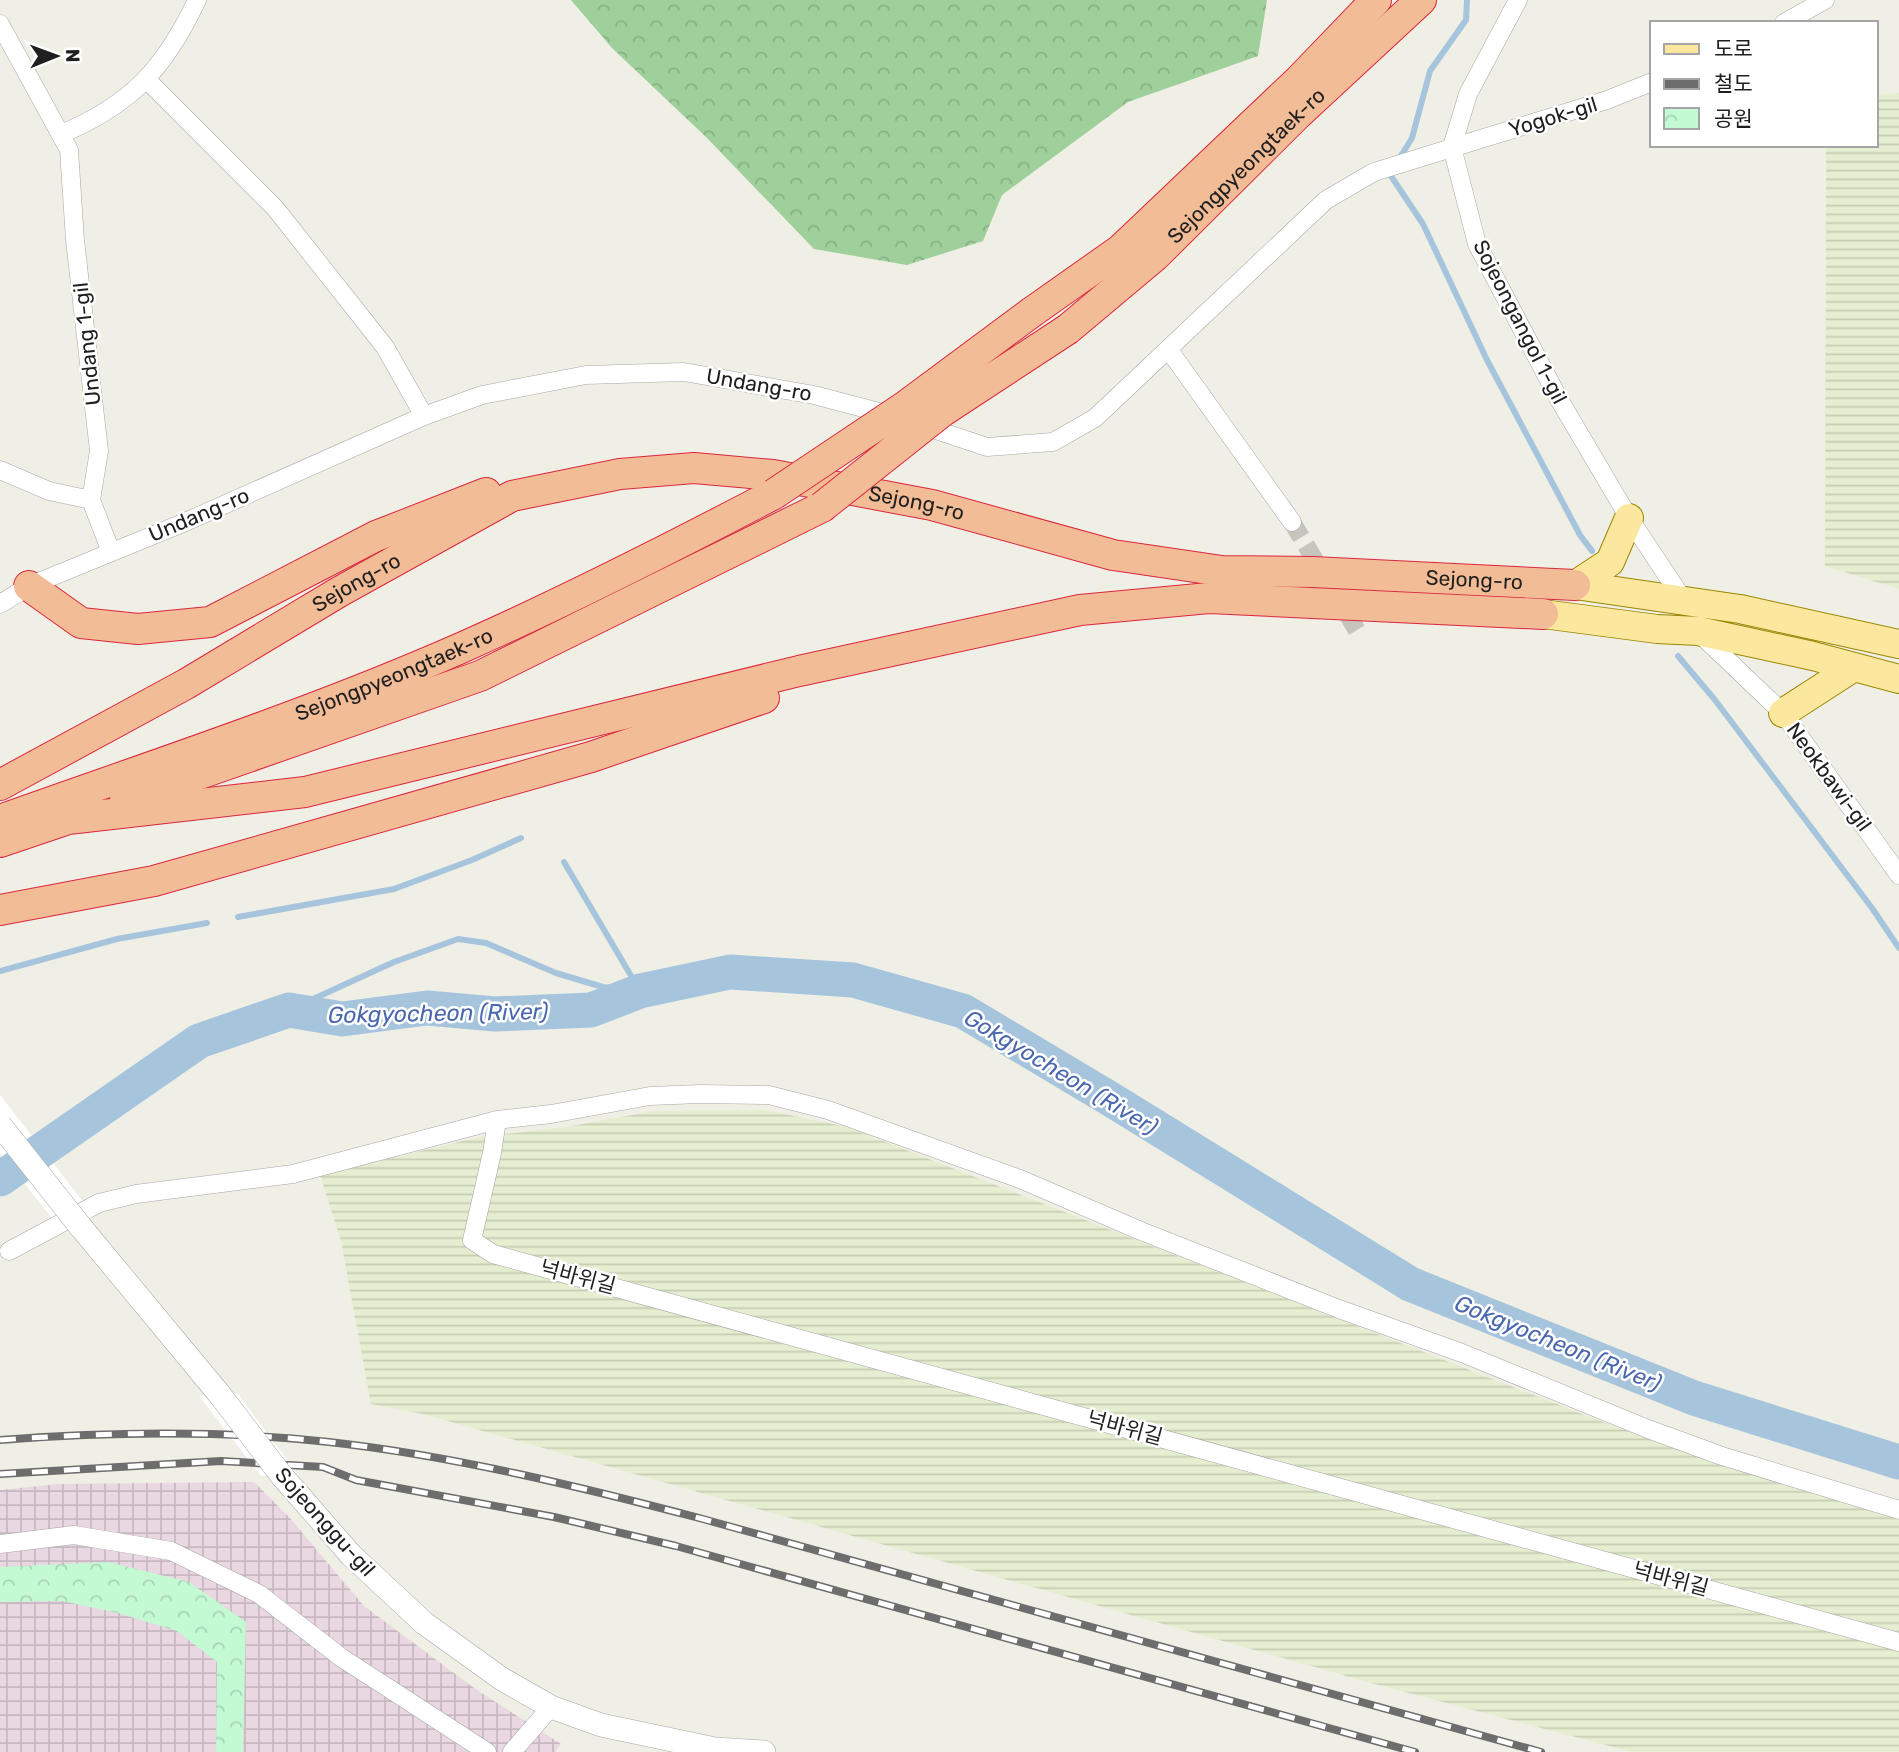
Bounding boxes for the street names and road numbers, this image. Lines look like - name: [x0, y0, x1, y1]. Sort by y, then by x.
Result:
- street label: Sejongpyeongtaek-ro: [1162, 82, 1330, 249]
- street label: Yogok-gil: [1506, 91, 1600, 142]
- street label: Sojeongangol 1-gil: [1468, 236, 1573, 408]
- street label: Undang 1-gil: [68, 281, 105, 407]
- street label: Undang-ro: [704, 363, 814, 406]
- street label: Sejong-ro: [867, 480, 967, 525]
- street label: Undang-ro: [145, 482, 253, 547]
- street label: Sejong-ro: [307, 547, 405, 617]
- street label: Sejong-ro: [1425, 565, 1524, 594]
- street label: Sejongpyeongtaek-ro: [291, 622, 497, 726]
- street label: Neokbawi-gil: [1782, 718, 1877, 836]
- street label: 넉바위길: [538, 1254, 619, 1299]
- street label: 넉바위길: [1085, 1405, 1166, 1450]
- street label: Sojeonggu-gil: [270, 1462, 381, 1581]
- street label: 넉바위길: [1631, 1556, 1712, 1601]

